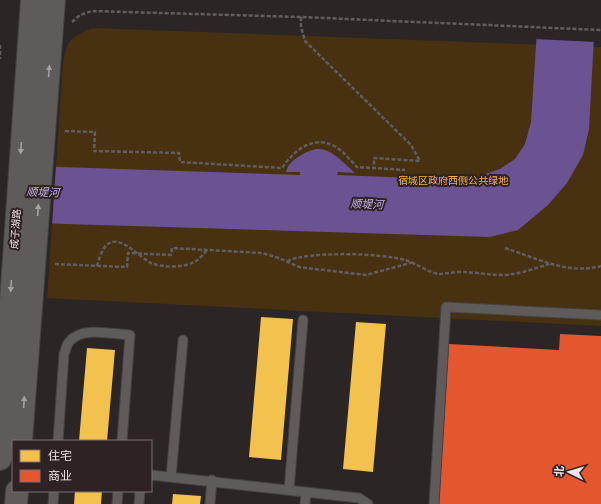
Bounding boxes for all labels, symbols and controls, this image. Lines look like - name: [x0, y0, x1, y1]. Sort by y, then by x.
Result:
- one-way arrow: [45, 65, 52, 77]
- one-way arrow: [17, 142, 24, 154]
- park label: 宿城区政府西侧公共绿地: [398, 173, 509, 188]
- water label: 顺堤河: [26, 183, 62, 201]
- water label: 顺堤河: [350, 195, 386, 213]
- one-way arrow: [35, 204, 42, 216]
- street label: 成子湖路: [7, 209, 24, 250]
- one-way arrow: [8, 280, 15, 292]
- one-way arrow: [20, 396, 27, 408]
- legend: [12, 440, 152, 492]
- text: 住宅: [48, 447, 72, 464]
- north arrow: [549, 452, 589, 492]
- text: 北: [551, 465, 567, 477]
- text: 商业: [48, 467, 72, 484]

